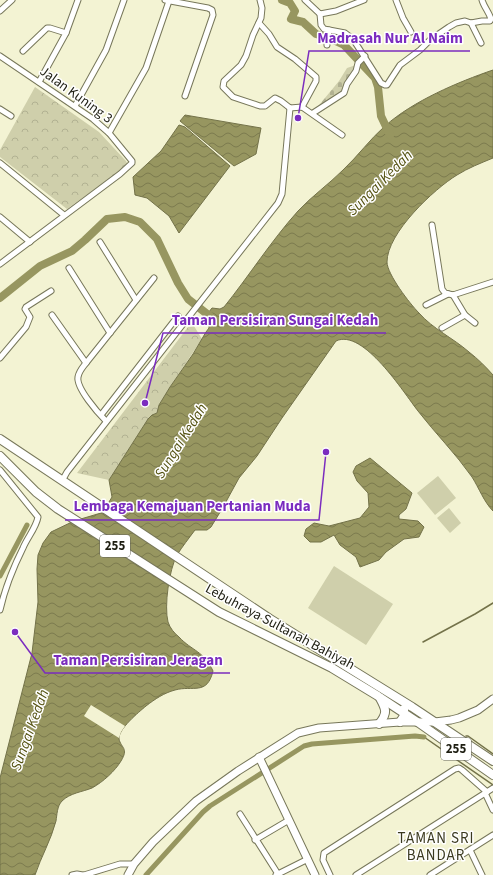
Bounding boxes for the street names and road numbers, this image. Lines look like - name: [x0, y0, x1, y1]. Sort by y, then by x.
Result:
- street label: Jalan Kuning 3: [35, 62, 117, 128]
- road number: 255: [100, 535, 130, 557]
- street label: Lebuhraya Sultanah Bahiyah: [202, 579, 358, 675]
- road number: 255: [441, 738, 471, 760]

